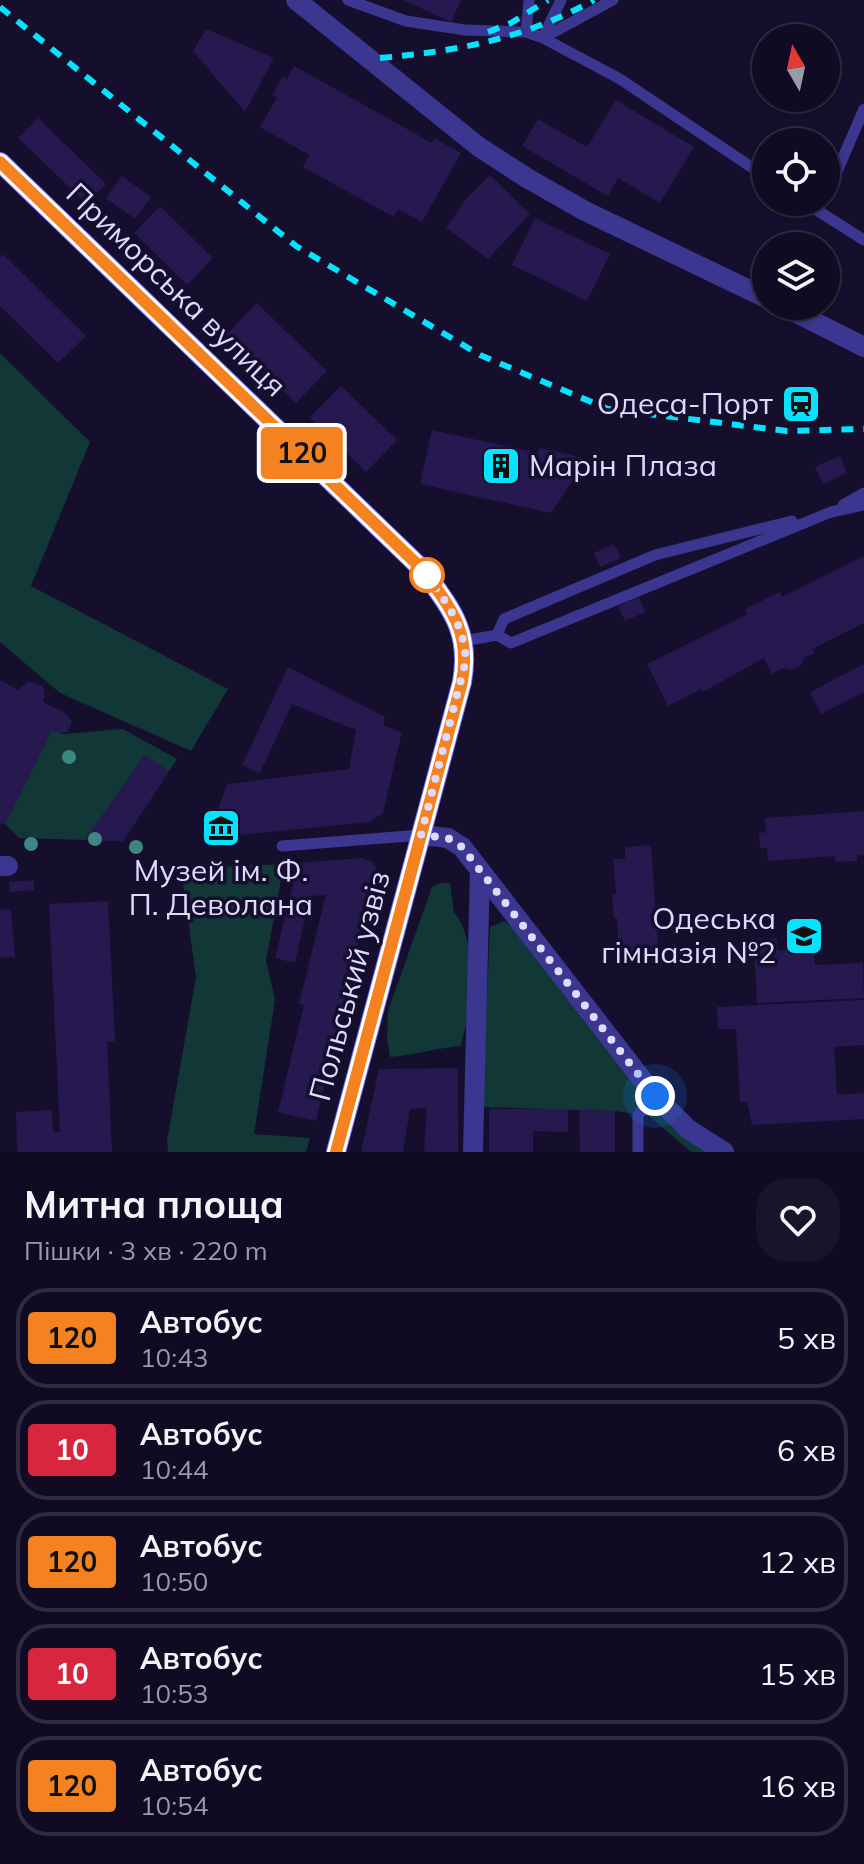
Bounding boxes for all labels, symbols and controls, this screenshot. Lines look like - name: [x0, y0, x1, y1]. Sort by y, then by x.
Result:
- north arrow: [752, 24, 840, 112]
- map controls: [752, 24, 840, 320]
- button: locate: [752, 128, 840, 216]
- street label: Приморська вулиця: [59, 174, 295, 404]
- button: layers: [752, 232, 840, 320]
- station icon: Одеса-Порт: [780, 383, 822, 425]
- place label: Одеса-Порт: [597, 384, 773, 422]
- line badge: 120: [256, 427, 348, 479]
- text: 120: [277, 435, 327, 470]
- building icon: Марін Плаза: [480, 445, 522, 487]
- place label: Марін Плаза: [529, 446, 717, 484]
- unlabelled marker: [410, 558, 444, 592]
- museum icon: Музей ім. Ф. П. Деволана: [200, 807, 242, 849]
- place label: Музей ім. Ф. П. Деволана: [129, 851, 313, 923]
- street label: Польський узвіз: [300, 867, 398, 1105]
- place label: Одеська гімназія №2: [601, 899, 776, 971]
- school or university icon: Одеська гімназія №2: [783, 915, 825, 957]
- your location: [635, 1076, 675, 1116]
- button: heart: [756, 1178, 840, 1262]
- text: Митна площа: [24, 1180, 284, 1228]
- text: Пішки · 3 хв · 220 m: [24, 1234, 268, 1267]
- text: Автобус: [140, 1303, 263, 1341]
- text: 5 хв: [777, 1319, 836, 1357]
- text: 120: [47, 1320, 97, 1355]
- text: 10:43: [140, 1341, 208, 1374]
- text: Автобус: [140, 1415, 263, 1453]
- text: 6 хв: [777, 1431, 836, 1469]
- text: 10: [55, 1432, 89, 1467]
- text: 10:44: [140, 1453, 208, 1486]
- text: Автобус: [140, 1527, 263, 1565]
- text: 12 хв: [759, 1543, 836, 1581]
- text: 120: [47, 1544, 97, 1579]
- text: 10:50: [140, 1565, 208, 1598]
- text: Автобус: [140, 1639, 263, 1677]
- text: 15 хв: [759, 1655, 836, 1693]
- text: 10: [55, 1656, 89, 1691]
- text: 10:53: [140, 1677, 208, 1710]
- text: Автобус: [140, 1751, 263, 1789]
- text: 16 хв: [759, 1767, 836, 1805]
- text: 120: [47, 1768, 97, 1803]
- text: 10:54: [140, 1789, 208, 1822]

